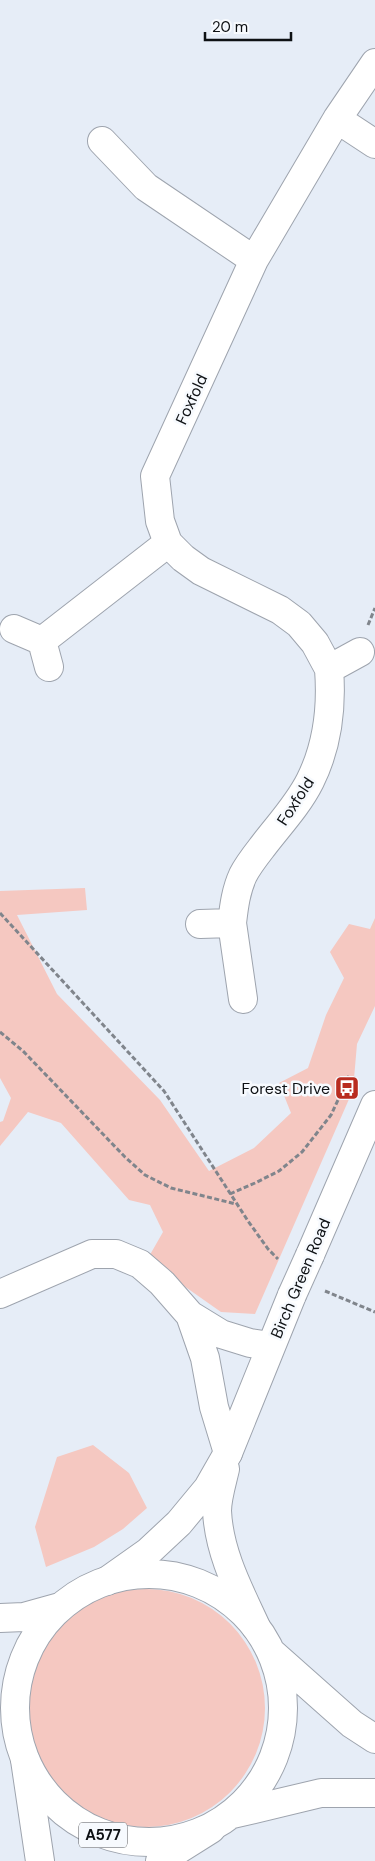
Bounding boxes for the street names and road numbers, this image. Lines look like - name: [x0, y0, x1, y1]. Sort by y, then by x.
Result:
- street label: Foxfold: [171, 371, 212, 428]
- street label: Foxfold: [272, 773, 319, 829]
- street label: Birch Green Road: [266, 1215, 335, 1341]
- road number: A577: [79, 1822, 127, 1848]

